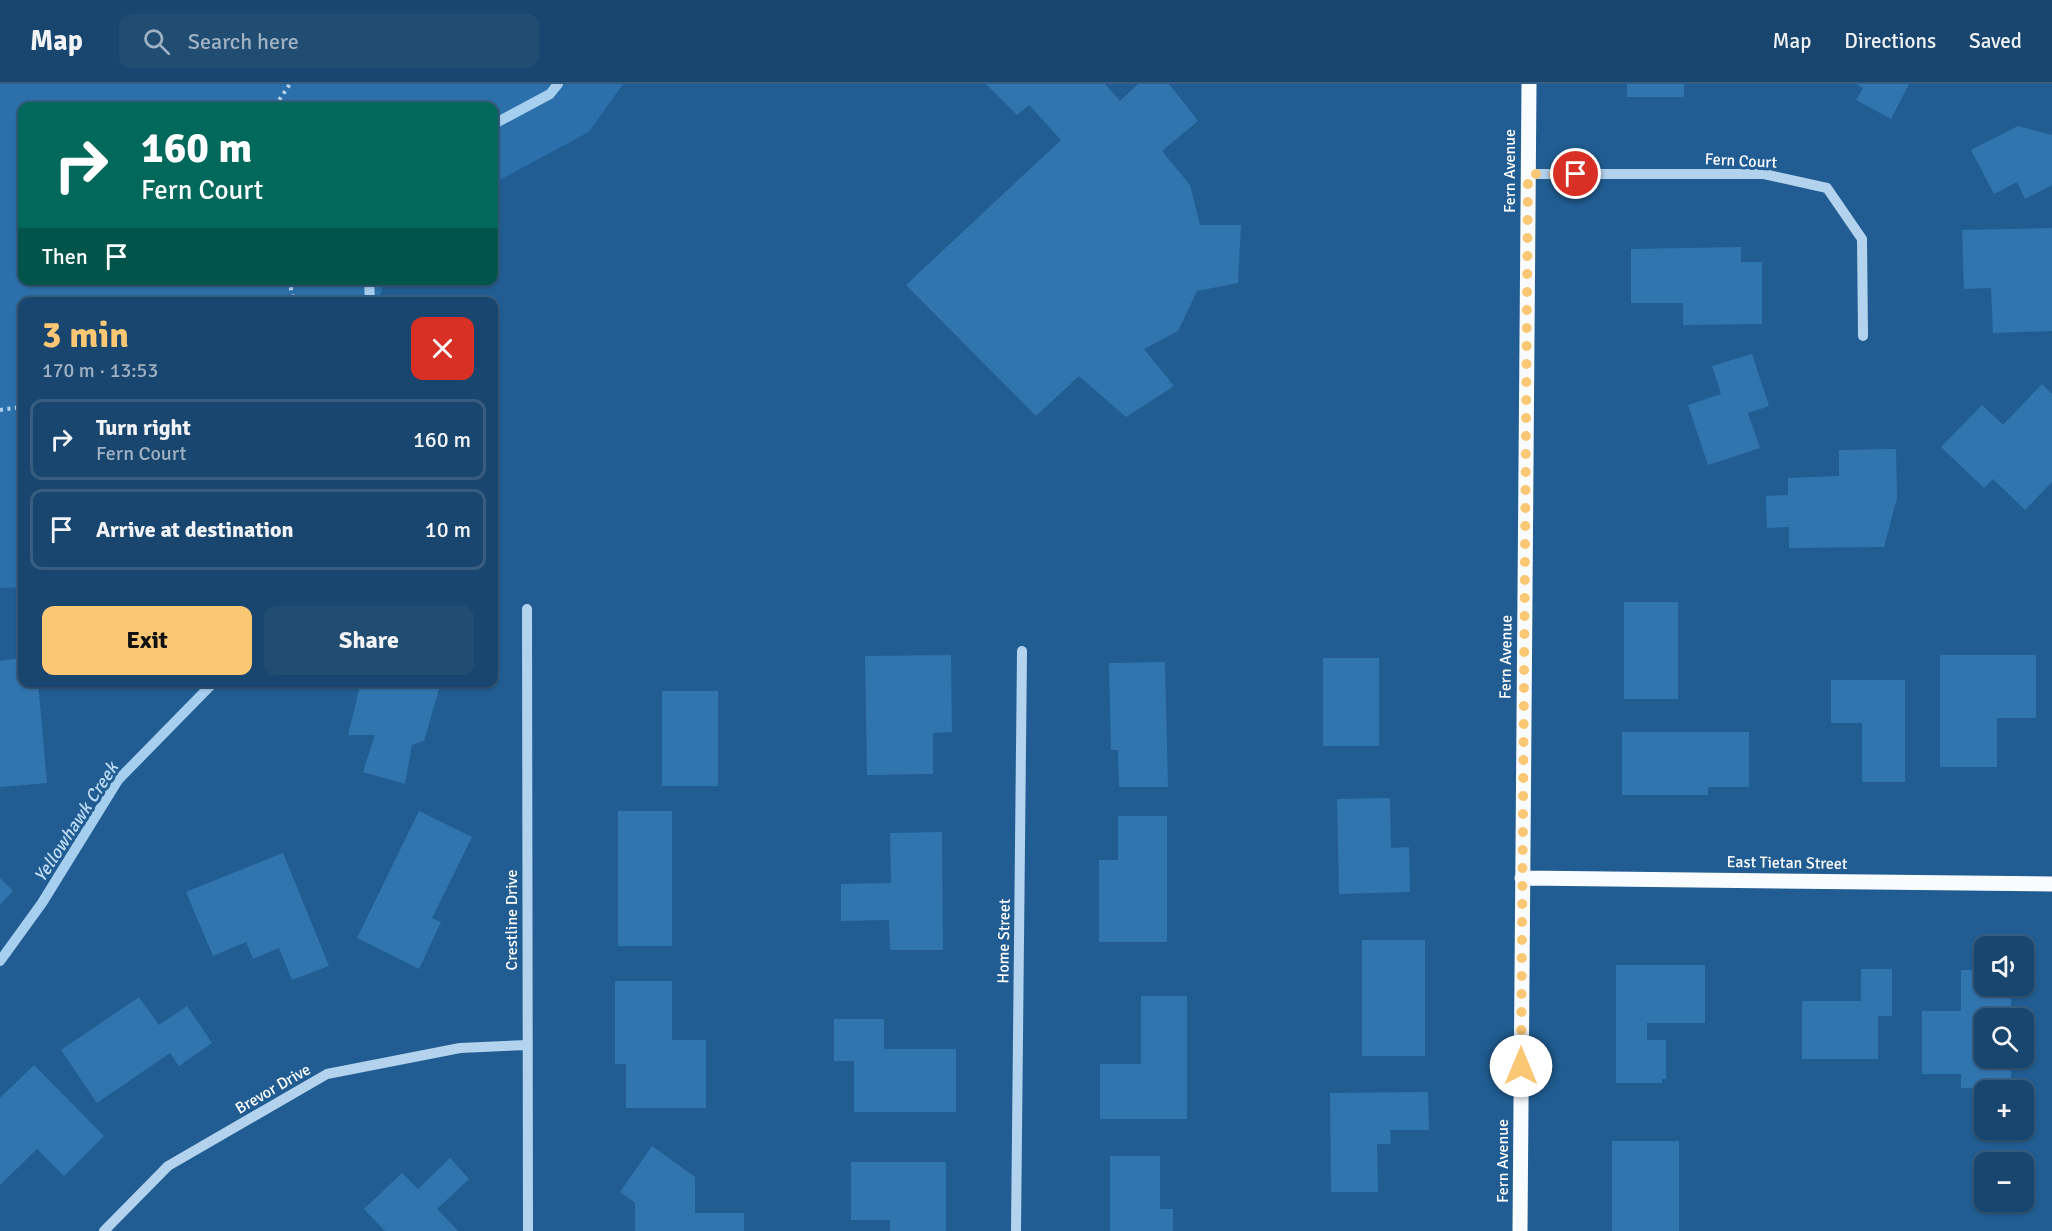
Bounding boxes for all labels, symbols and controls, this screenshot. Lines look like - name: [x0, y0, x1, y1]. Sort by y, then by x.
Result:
- search box: [119, 14, 539, 68]
- text: Map: [30, 24, 83, 58]
- icon: search: [140, 25, 173, 58]
- text: Search here: [188, 28, 299, 55]
- text: Map: [1773, 28, 1811, 54]
- text: Directions: [1844, 28, 1936, 54]
- text: Saved: [1969, 28, 2022, 54]
- text: 160 m: [141, 123, 252, 174]
- icon: right: [42, 126, 120, 204]
- street label: Fern Avenue: [1500, 129, 1520, 213]
- pin: [1550, 148, 1601, 199]
- street label: Fern Court: [1704, 149, 1778, 173]
- icon: arrive: [1559, 157, 1592, 190]
- text: Fern Court: [141, 174, 263, 207]
- icon: arrive: [100, 240, 133, 273]
- text: Then: [42, 243, 88, 270]
- text: 3 min: [42, 313, 129, 358]
- button: close: [411, 317, 474, 380]
- text: 170 m · 13:53: [42, 358, 158, 383]
- text: Turn right: [96, 414, 191, 441]
- icon: right: [45, 423, 78, 456]
- text: 160 m: [413, 426, 471, 453]
- text: Fern Court: [96, 441, 187, 466]
- icon: arrive: [45, 513, 78, 546]
- text: Arrive at destination: [96, 516, 293, 543]
- text: 10 m: [425, 516, 471, 543]
- button: Exit: [42, 606, 252, 675]
- button: Share: [264, 606, 474, 675]
- street label: Fern Avenue: [1495, 615, 1517, 699]
- water label: Yellowhawk Creek: [29, 756, 124, 886]
- street label: East Tietan Street: [1726, 852, 1848, 874]
- street label: Crestline Drive: [502, 870, 522, 970]
- street label: Home Street: [993, 898, 1015, 984]
- map controls: [1974, 936, 2034, 1212]
- button: sound: [1974, 936, 2034, 996]
- button: search: [1974, 1008, 2034, 1068]
- position arrow: [1489, 1034, 1553, 1098]
- street label: Brevor Drive: [232, 1059, 314, 1119]
- button: +: [1974, 1080, 2034, 1140]
- street label: Fern Avenue: [1493, 1119, 1513, 1203]
- button: −: [1974, 1152, 2034, 1212]

